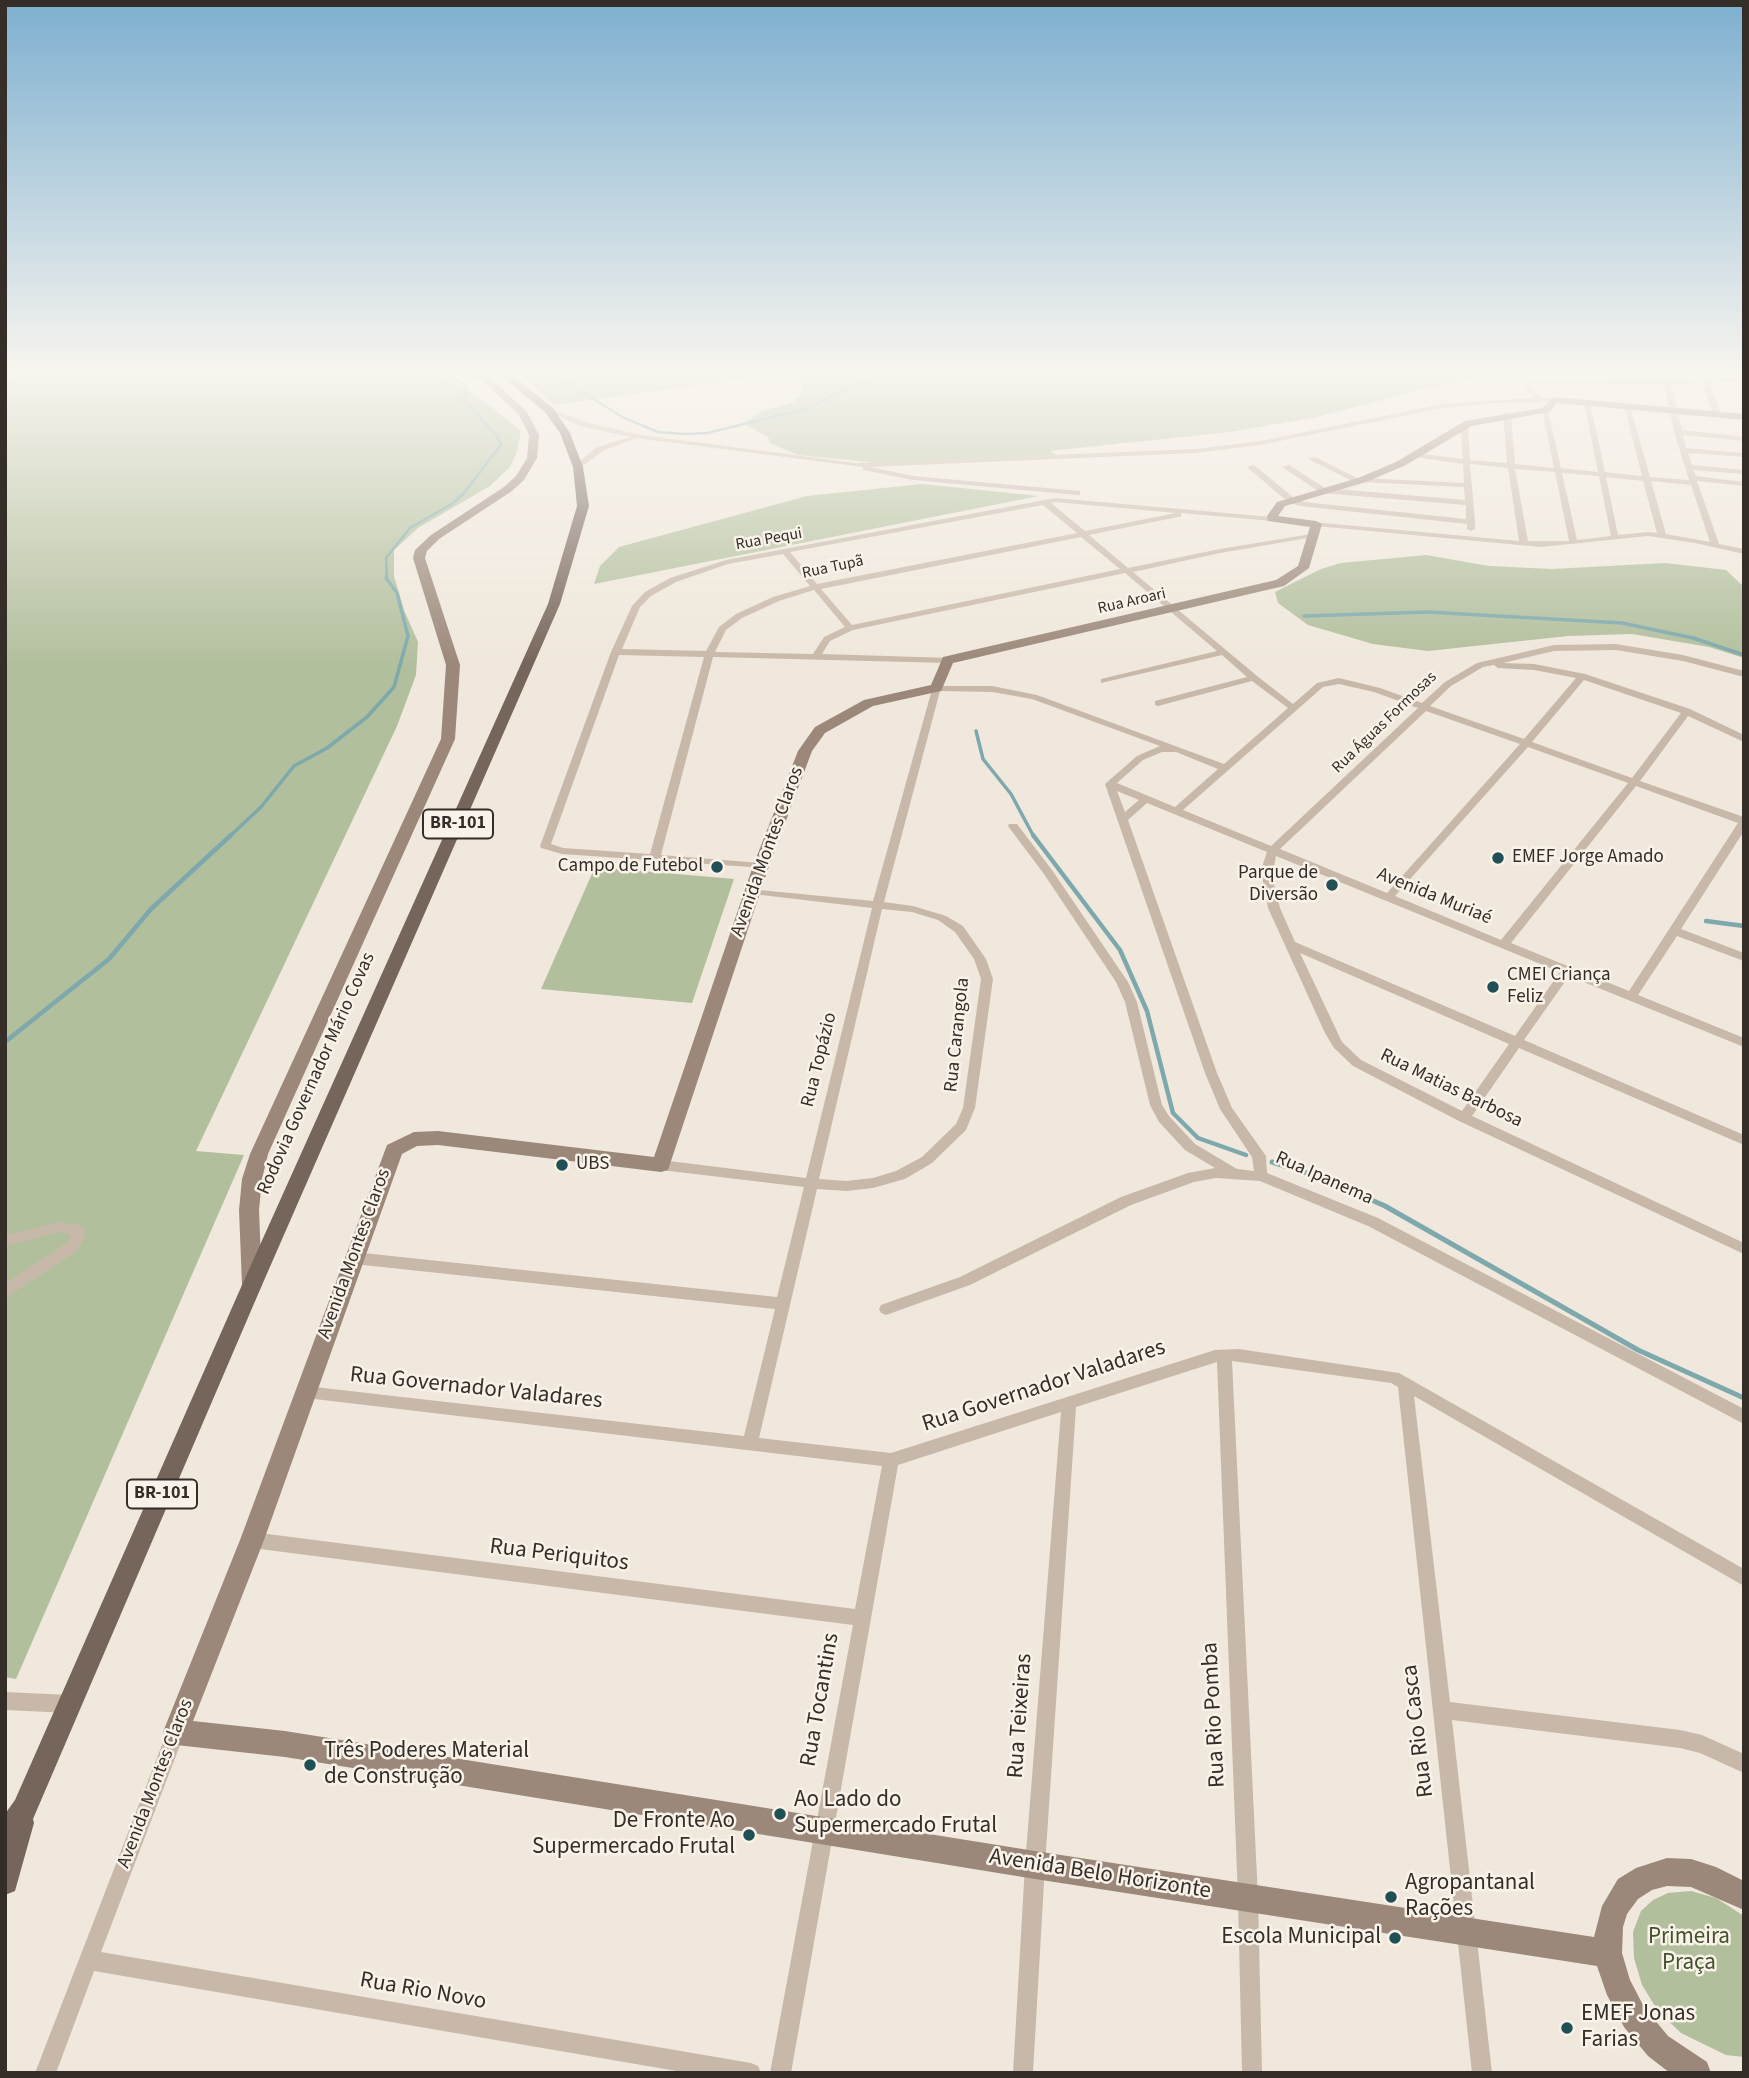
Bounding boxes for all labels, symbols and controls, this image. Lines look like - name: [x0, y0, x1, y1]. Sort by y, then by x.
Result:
- street label: Rua Pequi: [734, 525, 804, 555]
- street label: Rua Tupã: [801, 552, 865, 584]
- street label: Rua Aroari: [1096, 585, 1168, 619]
- street label: Rua Águas Formosas: [1329, 668, 1441, 778]
- street label: Avenida Montes Claros: [727, 764, 809, 940]
- road number: BR-101: [423, 810, 493, 838]
- place label: EMEF Jorge Amado: [1512, 847, 1664, 869]
- marker: EMEF Jorge Amado: [1490, 850, 1506, 866]
- place label: Campo de Futebol: [558, 856, 703, 878]
- marker: Campo de Futebol: [709, 859, 725, 875]
- place label: Parque de Diversão: [1238, 863, 1318, 907]
- street label: Avenida Muriaé: [1373, 864, 1495, 930]
- marker: Parque de Diversão: [1324, 877, 1340, 893]
- street label: Rodovia Governador Mário Covas: [253, 949, 381, 1199]
- place label: CMEI Criança Feliz: [1507, 965, 1611, 1009]
- street label: Rua Carangola: [941, 977, 975, 1093]
- marker: CMEI Criança Feliz: [1485, 979, 1501, 995]
- street label: Rua Topázio: [797, 1010, 843, 1110]
- street label: Rua Matias Barbosa: [1376, 1045, 1526, 1133]
- street label: Rua Ipanema: [1272, 1147, 1376, 1211]
- place label: UBS: [576, 1154, 609, 1176]
- marker: UBS: [554, 1157, 570, 1173]
- street label: Avenida Montes Claros: [314, 1166, 396, 1342]
- street label: Rua Governador Valadares: [919, 1335, 1169, 1439]
- street label: Rua Governador Valadares: [348, 1362, 604, 1416]
- road number: BR-101: [127, 1479, 197, 1508]
- street label: Rua Periquitos: [488, 1534, 630, 1578]
- street label: Rua Tocantins: [796, 1631, 846, 1769]
- street label: Rua Rio Pomba: [1197, 1642, 1233, 1788]
- street label: Rua Teixeiras: [1003, 1653, 1039, 1779]
- street label: Rua Rio Casca: [1397, 1663, 1441, 1799]
- street label: Avenida Montes Claros: [113, 1696, 199, 1872]
- place label: Três Poderes Material de Construção: [324, 1738, 529, 1792]
- marker: Três Poderes Material de Construção: [302, 1757, 318, 1773]
- place label: Ao Lado do Supermercado Frutal: [794, 1787, 997, 1841]
- marker: Ao Lado do Supermercado Frutal: [772, 1806, 788, 1822]
- place label: De Fronte Ao Supermercado Frutal: [532, 1808, 735, 1862]
- marker: De Fronte Ao Supermercado Frutal: [741, 1827, 757, 1843]
- street label: Avenida Belo Horizonte: [987, 1844, 1213, 1906]
- place label: Agropantanal Rações: [1405, 1870, 1535, 1924]
- marker: Agropantanal Rações: [1383, 1889, 1399, 1905]
- place label: Escola Municipal: [1221, 1924, 1381, 1952]
- park label: Primeira Praça: [1648, 1924, 1730, 1978]
- marker: Escola Municipal: [1387, 1930, 1403, 1946]
- street label: Rua Rio Novo: [358, 1967, 488, 2017]
- place label: EMEF Jonas Farias: [1581, 2001, 1695, 2055]
- marker: EMEF Jonas Farias: [1559, 2020, 1575, 2036]

